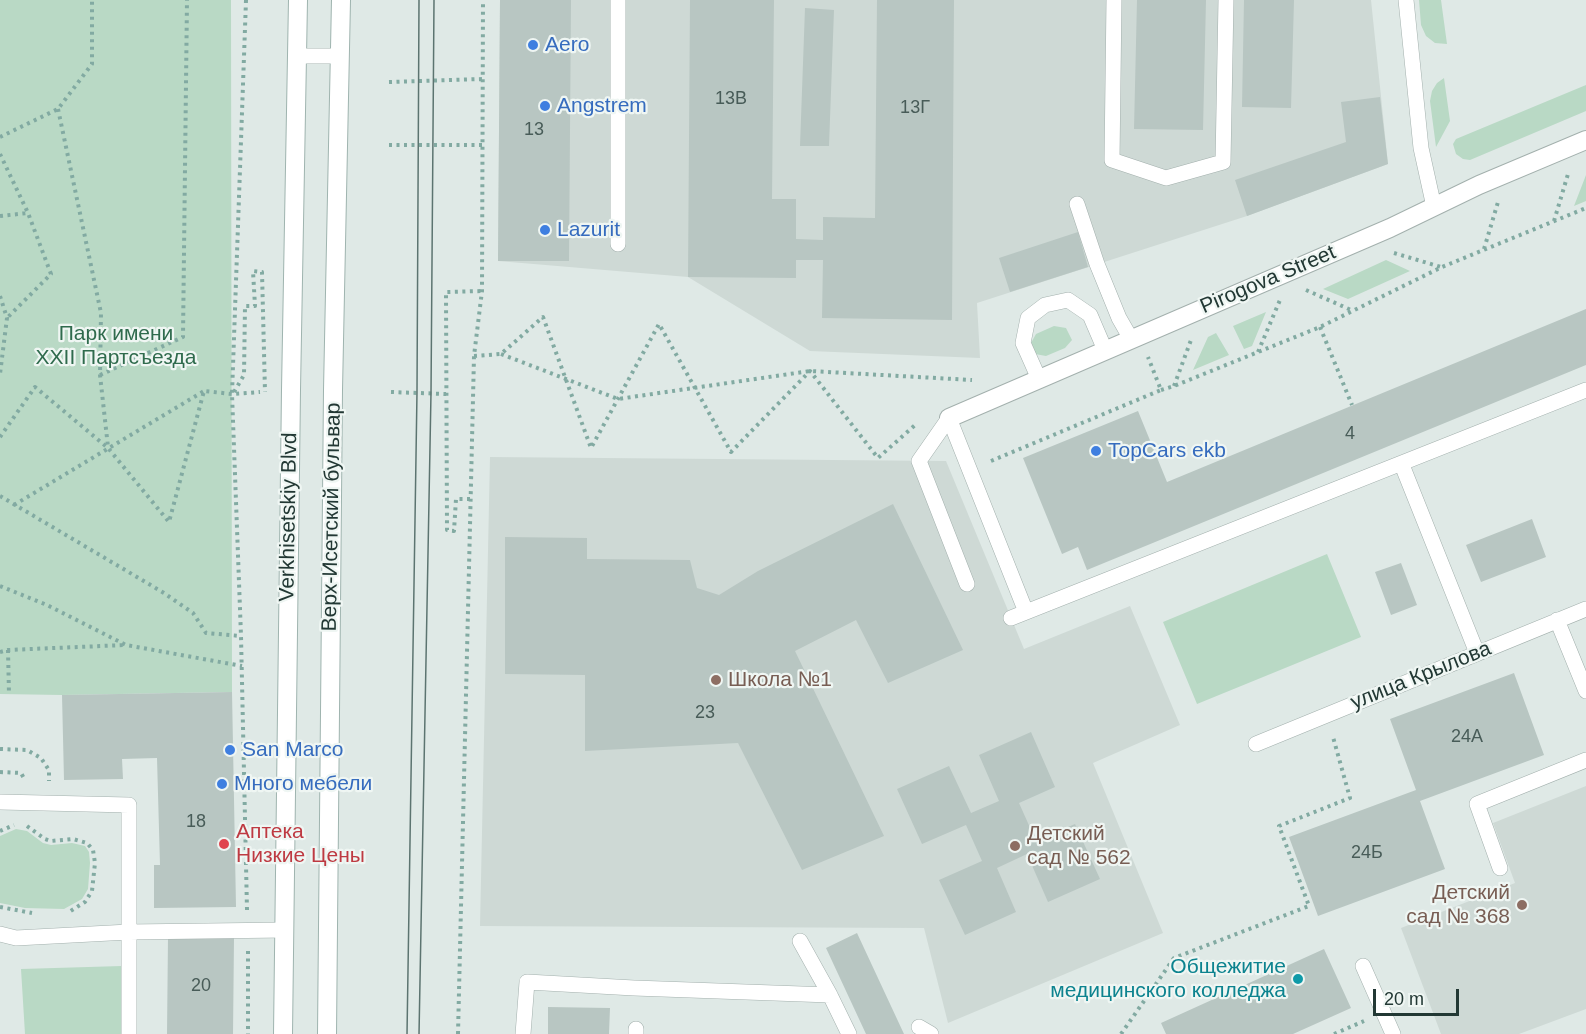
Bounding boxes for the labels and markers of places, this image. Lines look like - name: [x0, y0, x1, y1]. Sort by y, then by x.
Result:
- place label: Aero: [545, 32, 589, 58]
- marker: Aero: [526, 38, 540, 52]
- place label: Angstrem: [557, 93, 647, 119]
- marker: Angstrem: [538, 99, 552, 113]
- place label: Lazurit: [557, 217, 620, 243]
- marker: Lazurit: [538, 223, 552, 237]
- place label: TopCars ekb: [1108, 438, 1226, 464]
- marker: TopCars ekb: [1089, 444, 1103, 458]
- place label: Школа №1: [728, 667, 832, 693]
- marker: Школа №1: [709, 673, 723, 687]
- place label: San Marco: [242, 737, 344, 763]
- marker: San Marco: [223, 743, 237, 757]
- place label: Много мебели: [234, 771, 372, 797]
- marker: Много мебели: [215, 777, 229, 791]
- place label: Аптека Низкие Цены: [236, 819, 365, 869]
- place label: Детский сад № 562: [1027, 821, 1131, 871]
- marker: Аптека Низкие Цены: [217, 837, 231, 851]
- marker: Детский сад № 562: [1008, 839, 1022, 853]
- place label: Детский сад № 368: [1406, 880, 1510, 930]
- marker: Детский сад № 368: [1515, 898, 1529, 912]
- place label: Общежитие медицинского колледжа: [1050, 954, 1286, 1004]
- marker: Общежитие медицинского колледжа: [1291, 972, 1305, 986]

